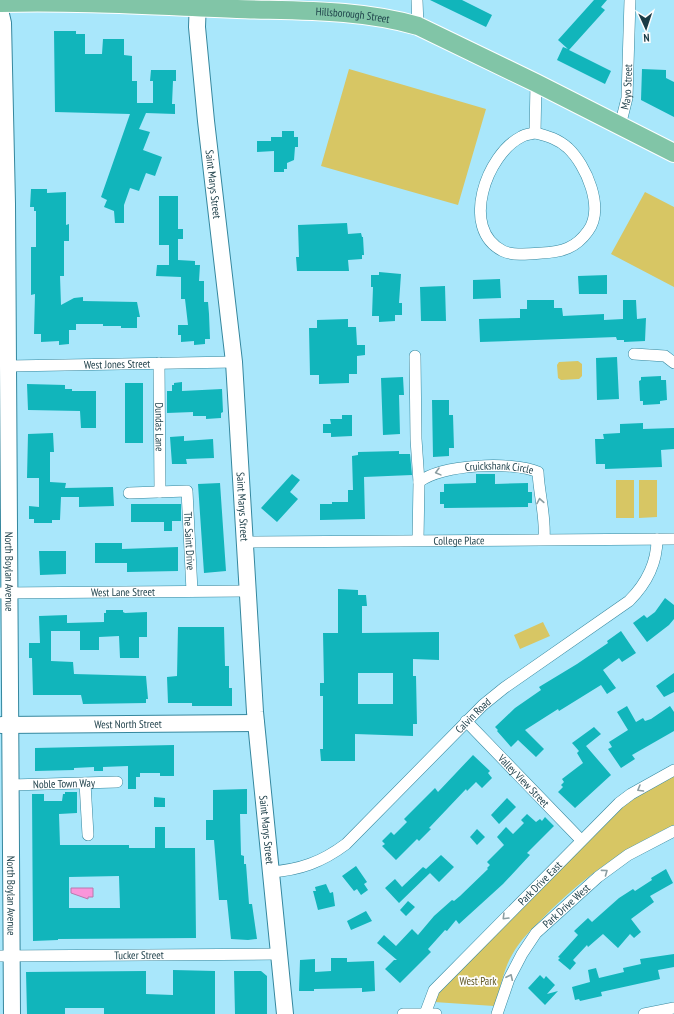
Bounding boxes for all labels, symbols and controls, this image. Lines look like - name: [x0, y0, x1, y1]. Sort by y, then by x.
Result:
- street label: Hillsborough Street: [315, 4, 391, 26]
- north arrow: [626, 8, 666, 48]
- text: N: [643, 31, 650, 45]
- street label: Mayo Street: [617, 64, 635, 111]
- street label: Saint Marys Street: [202, 149, 224, 219]
- street label: West Jones Street: [84, 356, 150, 372]
- street label: Dundas Lane: [152, 403, 167, 452]
- street label: Cruickshank Circle: [464, 459, 536, 477]
- one-way arrow: [434, 468, 441, 476]
- street label: Saint Marys Street: [234, 472, 252, 542]
- one-way arrow: [537, 498, 545, 504]
- street label: The Saint Drive: [181, 511, 198, 571]
- street label: North Boylan Avenue: [2, 532, 17, 612]
- street label: College Place: [433, 533, 485, 548]
- street label: West Lane Street: [91, 585, 155, 599]
- street label: Calvin Road: [452, 694, 494, 736]
- street label: West North Street: [94, 717, 162, 731]
- street label: Valley View Street: [494, 751, 552, 810]
- street label: Noble Town Way: [33, 776, 96, 791]
- one-way arrow: [637, 784, 644, 791]
- street label: Saint Marys Street: [256, 795, 277, 865]
- street label: North Boylan Avenue: [4, 856, 19, 936]
- street label: Park Drive East: [515, 858, 565, 908]
- one-way arrow: [601, 869, 608, 876]
- street label: Park Drive West: [540, 881, 593, 931]
- one-way arrow: [502, 912, 510, 920]
- street label: Tucker Street: [114, 948, 164, 962]
- park label: West Park: [460, 974, 497, 988]
- one-way arrow: [505, 974, 513, 982]

